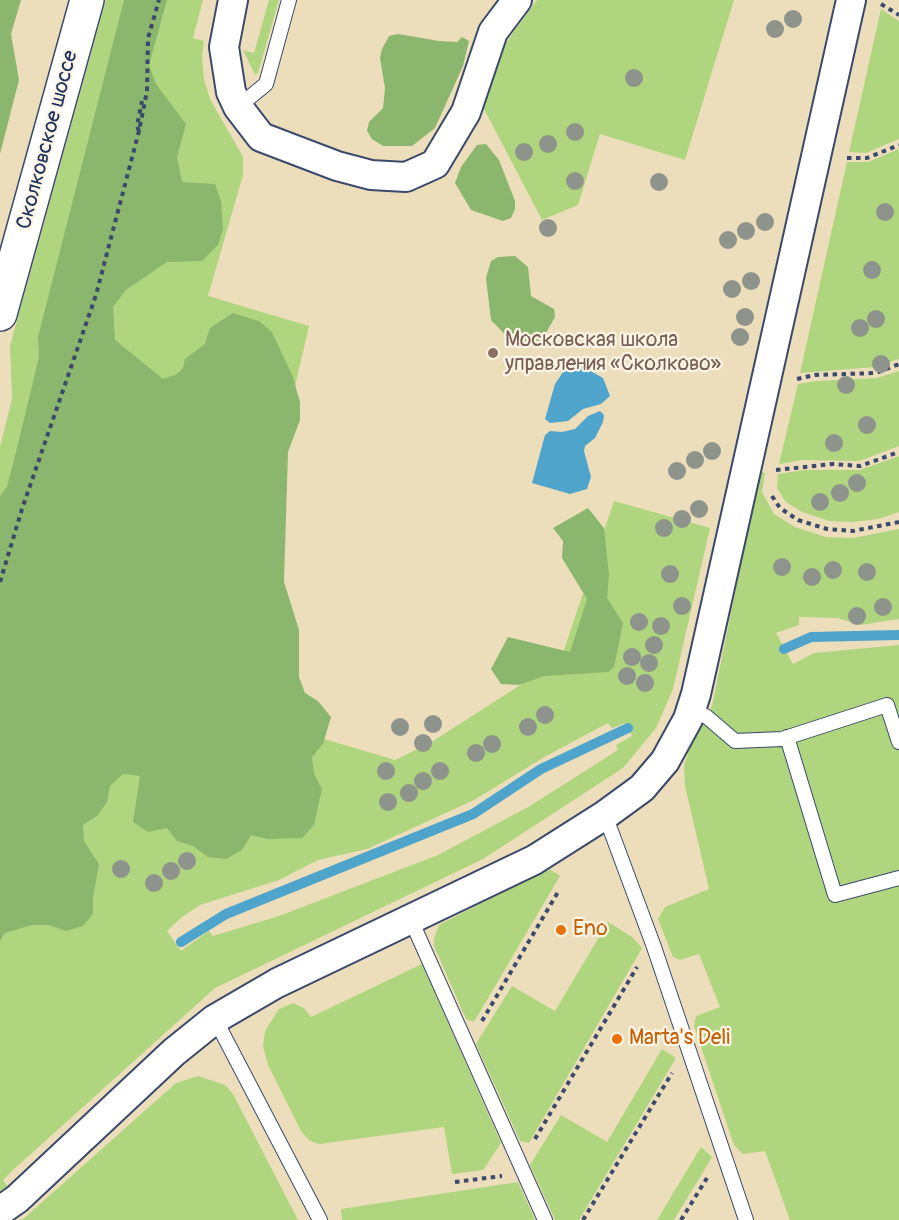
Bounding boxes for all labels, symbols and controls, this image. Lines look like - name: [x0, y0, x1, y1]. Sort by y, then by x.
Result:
- street label: Сколковское шоссе: [12, 48, 84, 232]
- place label: Московская школа управления «Сколково»: [505, 328, 721, 378]
- marker: Московская школа управления «Сколково»: [486, 346, 500, 360]
- place label: Eno: [573, 917, 608, 943]
- marker: Eno: [554, 923, 568, 937]
- place label: Marta's Deli: [629, 1026, 730, 1052]
- marker: Marta's Deli: [610, 1032, 624, 1046]

